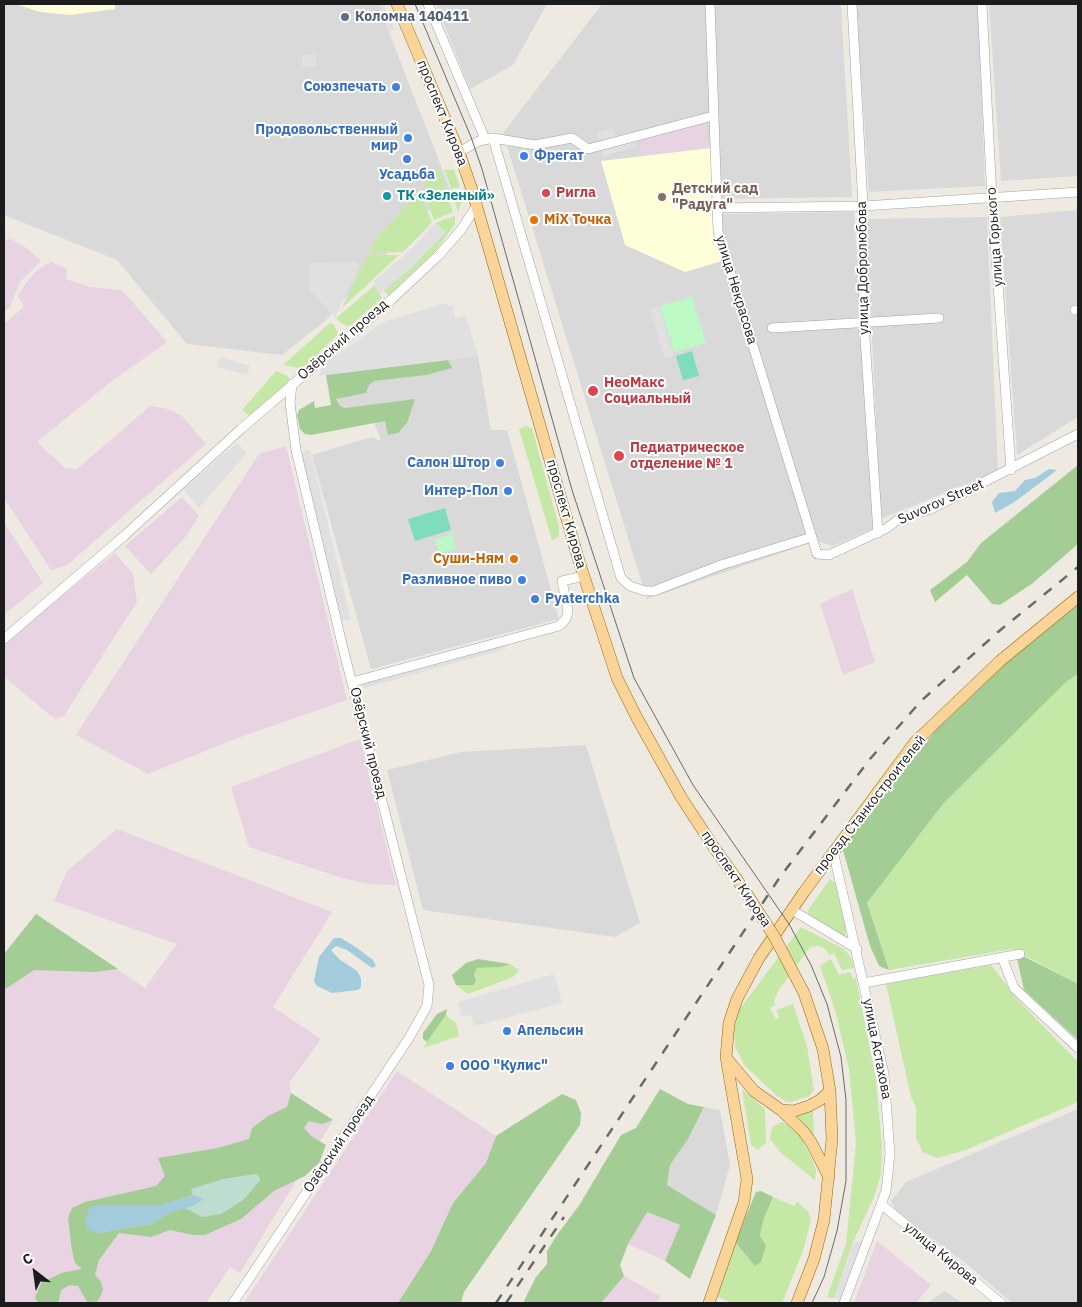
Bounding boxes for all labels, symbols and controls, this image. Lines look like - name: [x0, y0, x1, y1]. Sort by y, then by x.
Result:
- place label: Коломна 140411: [355, 9, 469, 25]
- marker: Коломна 140411: [339, 11, 351, 23]
- street label: проспект Кирова: [413, 58, 471, 168]
- place label: Союзпечать: [303, 79, 386, 95]
- marker: Союзпечать: [390, 81, 402, 93]
- place label: Продовольственный мир: [255, 122, 398, 154]
- marker: Продовольственный мир: [402, 132, 414, 144]
- place label: Фрегат: [534, 148, 584, 164]
- marker: Фрегат: [518, 150, 530, 162]
- marker: Усадьба: [401, 153, 413, 165]
- place label: Усадьба: [379, 167, 435, 183]
- place label: Детский сад "Радуга": [672, 181, 758, 213]
- place label: Ригла: [556, 185, 596, 201]
- marker: Ригла: [540, 187, 552, 199]
- street label: улица Горького: [983, 187, 1007, 287]
- place label: ТК «Зеленый»: [397, 188, 495, 204]
- marker: ТК «Зеленый»: [381, 190, 393, 202]
- marker: Детский сад "Радуга": [656, 191, 668, 203]
- street label: улица Добролюбова: [853, 201, 873, 335]
- place label: MiX Точка: [544, 212, 611, 228]
- marker: MiX Точка: [528, 214, 540, 226]
- street label: улица Некрасова: [711, 234, 761, 346]
- street label: Озёрский проезд: [294, 296, 392, 384]
- place label: НеоМакс Социальный: [604, 375, 691, 408]
- marker: НеоМакс Социальный: [586, 384, 600, 398]
- place label: Педиатрическое отделение № 1: [630, 440, 744, 472]
- marker: Педиатрическое отделение № 1: [612, 449, 626, 463]
- place label: Салон Штор: [407, 455, 490, 471]
- marker: Салон Штор: [494, 457, 506, 469]
- street label: проспект Кирова: [542, 457, 590, 571]
- street label: Suvorov Street: [896, 476, 986, 528]
- place label: Интер-Пол: [424, 483, 498, 499]
- marker: Интер-Пол: [502, 485, 514, 497]
- place label: Суши-Ням: [433, 551, 504, 567]
- marker: Суши-Ням: [508, 553, 520, 565]
- place label: Разливное пиво: [402, 572, 512, 588]
- marker: Разливное пиво: [516, 574, 528, 586]
- place label: Pyaterchka: [545, 591, 620, 607]
- marker: Pyaterchka: [529, 593, 541, 605]
- street label: Озёрский проезд: [346, 686, 390, 800]
- street label: проезд Станкостроителей: [810, 732, 930, 878]
- street label: проспект Кирова: [697, 828, 775, 930]
- street label: улица Астахова: [859, 997, 895, 1101]
- place label: Апельсин: [517, 1023, 584, 1039]
- marker: Апельсин: [501, 1025, 513, 1037]
- place label: ООО "Кулис": [460, 1058, 548, 1074]
- marker: ООО "Кулис": [444, 1060, 456, 1072]
- street label: Озёрский проезд: [300, 1092, 378, 1196]
- street label: улица Кирова: [901, 1219, 981, 1289]
- north arrow: [10, 1247, 60, 1297]
- text: С: [19, 1249, 36, 1269]

